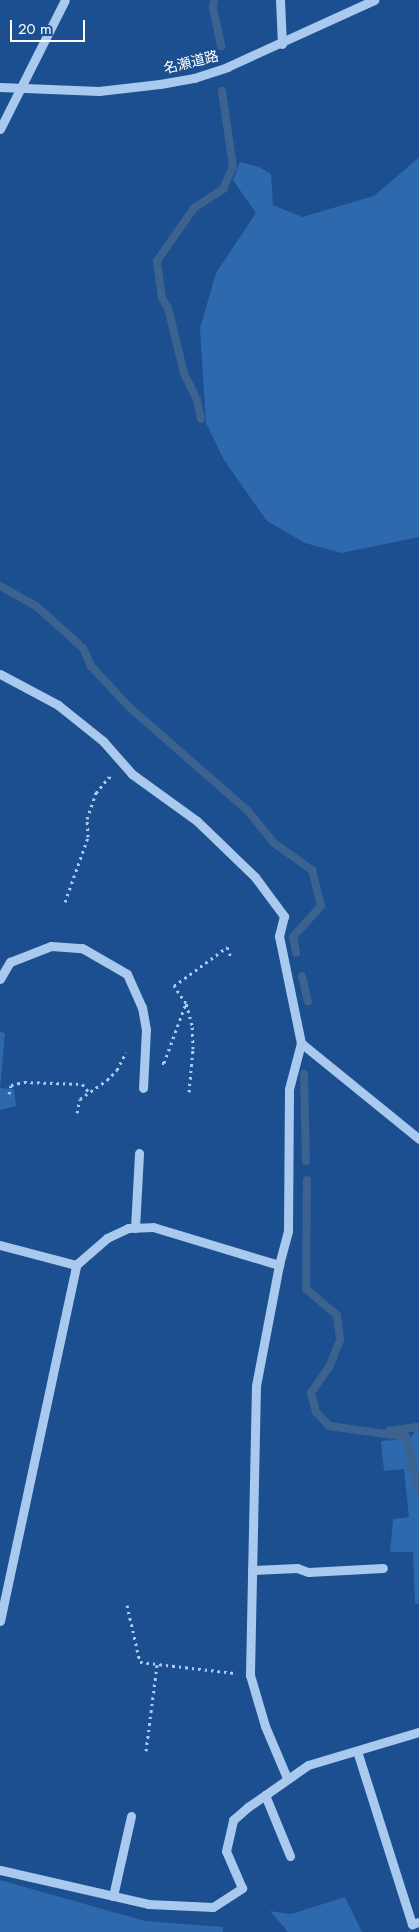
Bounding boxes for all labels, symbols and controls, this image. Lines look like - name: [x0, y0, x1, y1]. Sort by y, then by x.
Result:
- scale bar: [12, 10, 88, 42]
- text: 20 m: [18, 18, 52, 40]
- street label: 名瀬道路: [162, 47, 220, 77]

